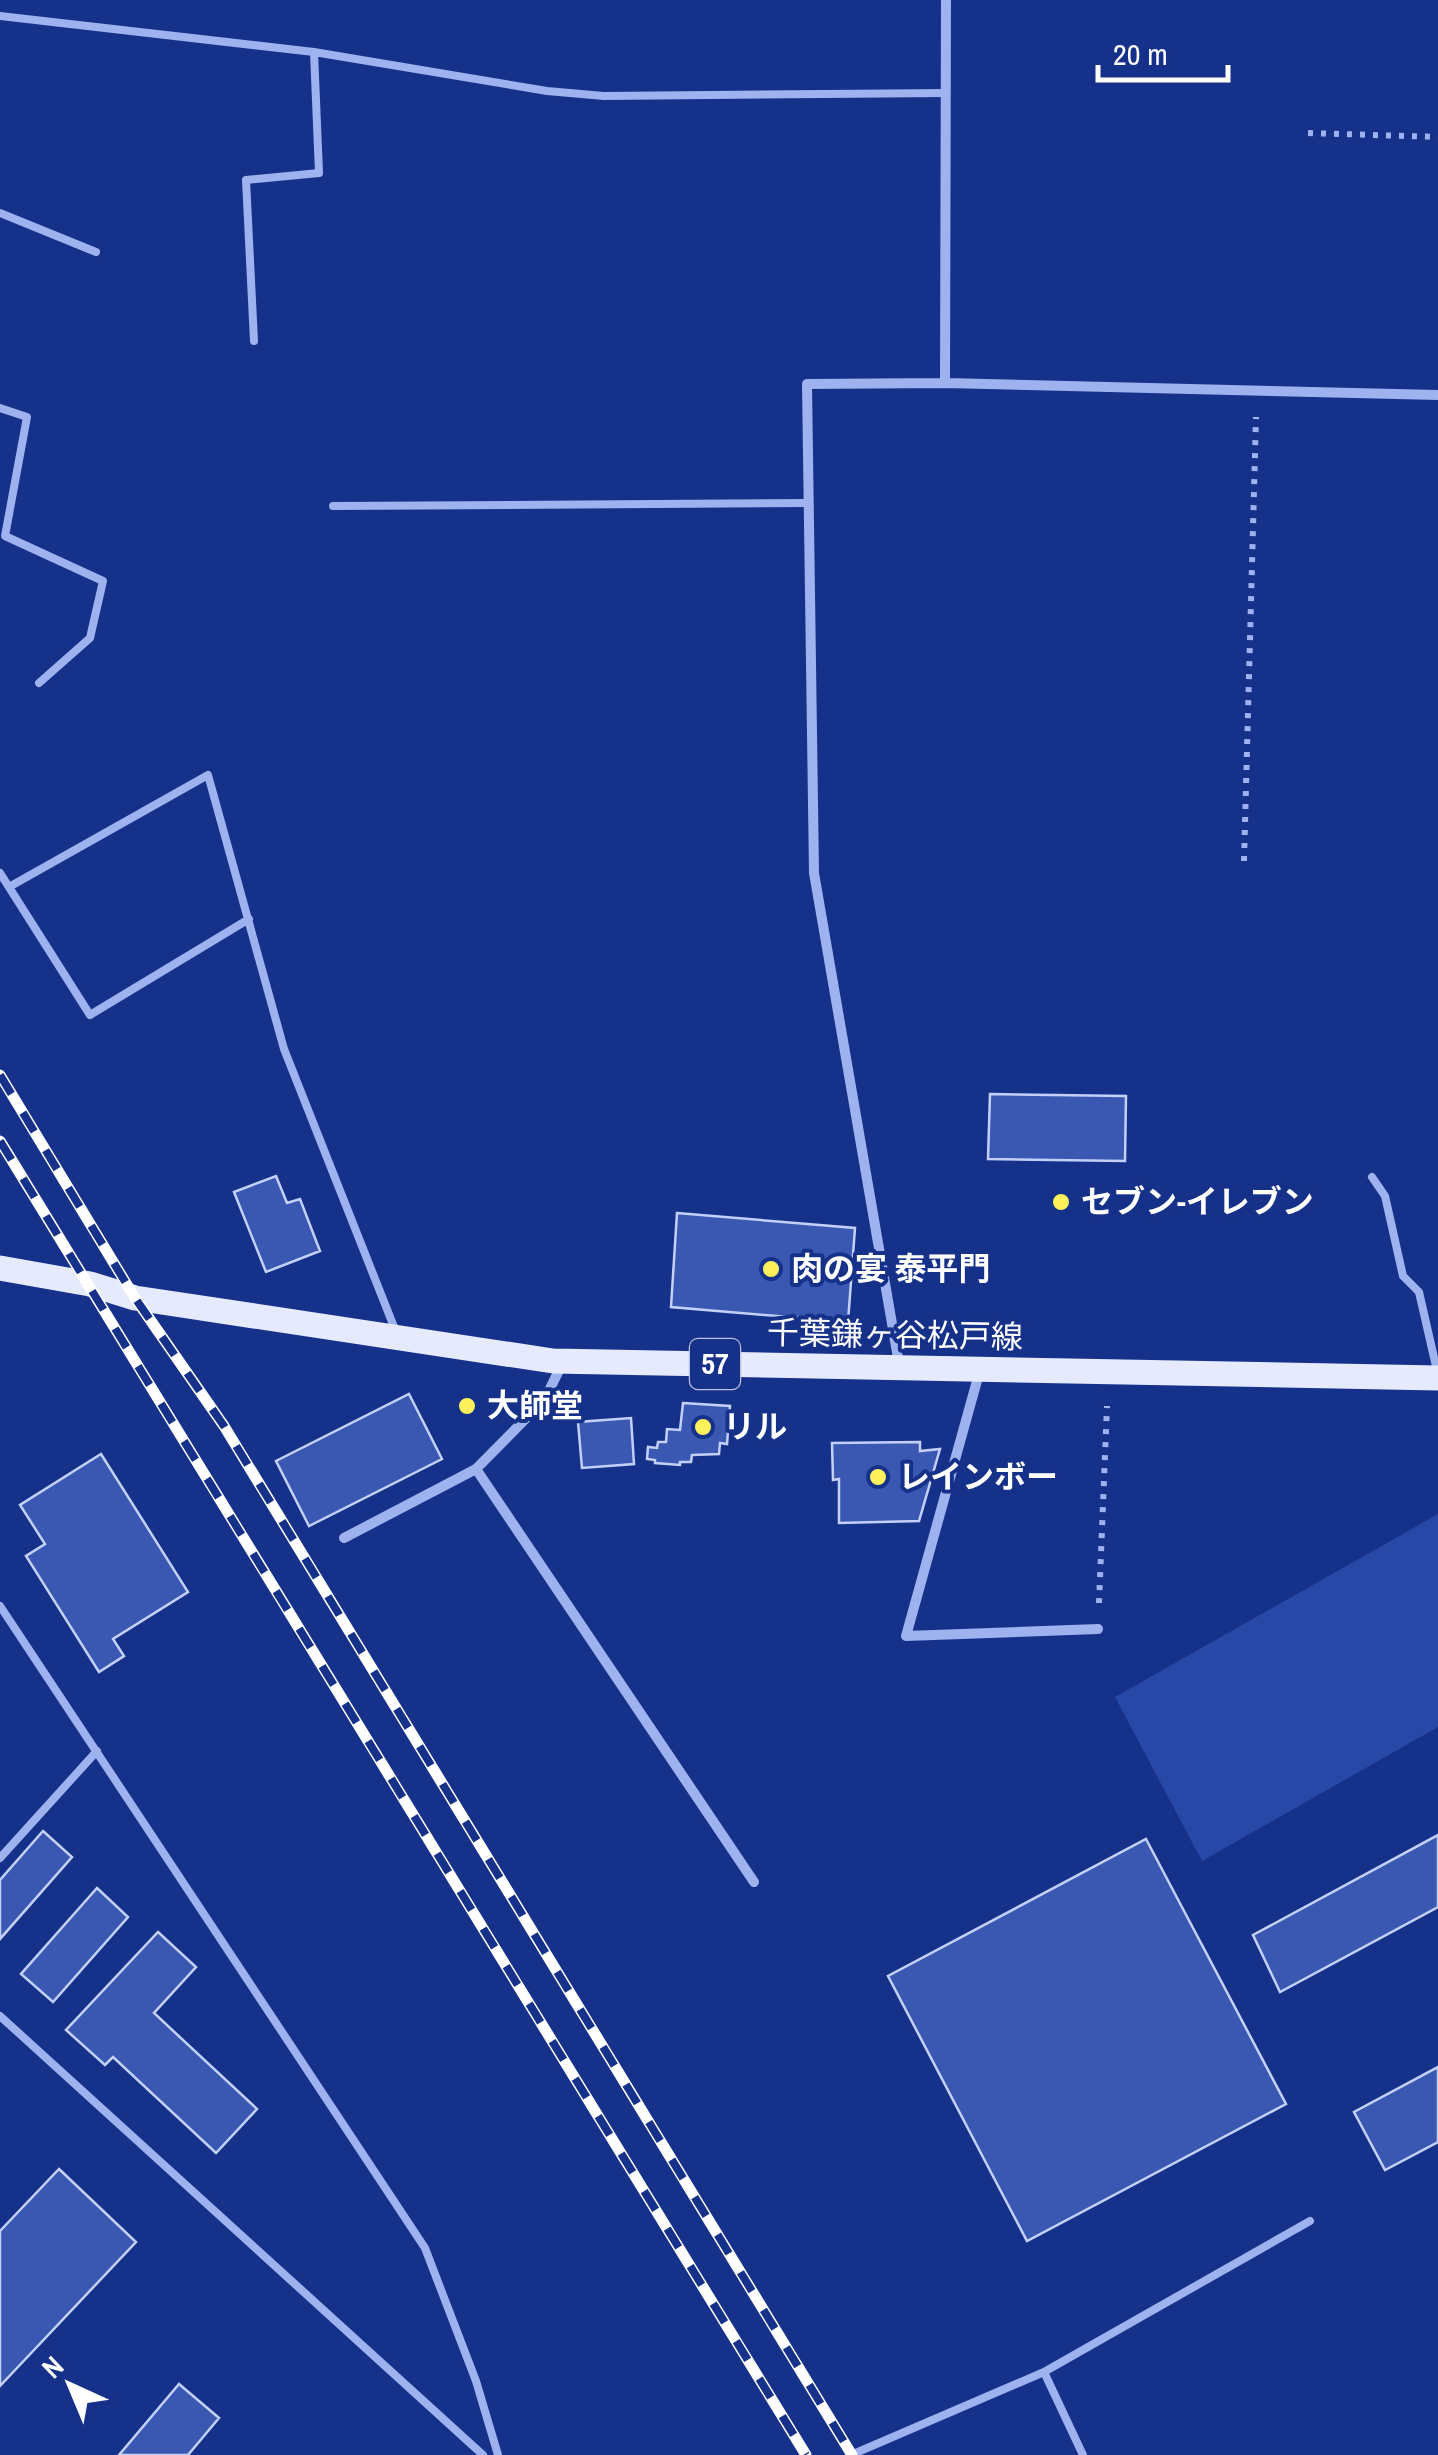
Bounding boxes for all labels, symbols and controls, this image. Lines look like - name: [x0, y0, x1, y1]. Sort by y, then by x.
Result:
- scale bar: [1098, 20, 1228, 82]
- text: 20 m: [1113, 34, 1168, 74]
- place label: セブン-イレブン: [1081, 1180, 1314, 1223]
- marker: セブン-イレブン: [1050, 1191, 1072, 1213]
- place label: 肉の宴 泰平門: [791, 1247, 990, 1290]
- marker: 肉の宴 泰平門: [760, 1258, 782, 1280]
- street label: 千葉鎌ヶ谷松戸線: [767, 1311, 1023, 1358]
- road number: 57: [690, 1339, 740, 1389]
- place label: 大師堂: [487, 1384, 583, 1427]
- marker: 大師堂: [456, 1395, 478, 1417]
- place label: リル: [723, 1405, 787, 1448]
- marker: リル: [692, 1416, 714, 1438]
- place label: レインボー: [898, 1455, 1058, 1498]
- marker: レインボー: [867, 1466, 889, 1488]
- north arrow: [20, 2335, 120, 2435]
- text: N: [33, 2348, 72, 2386]

